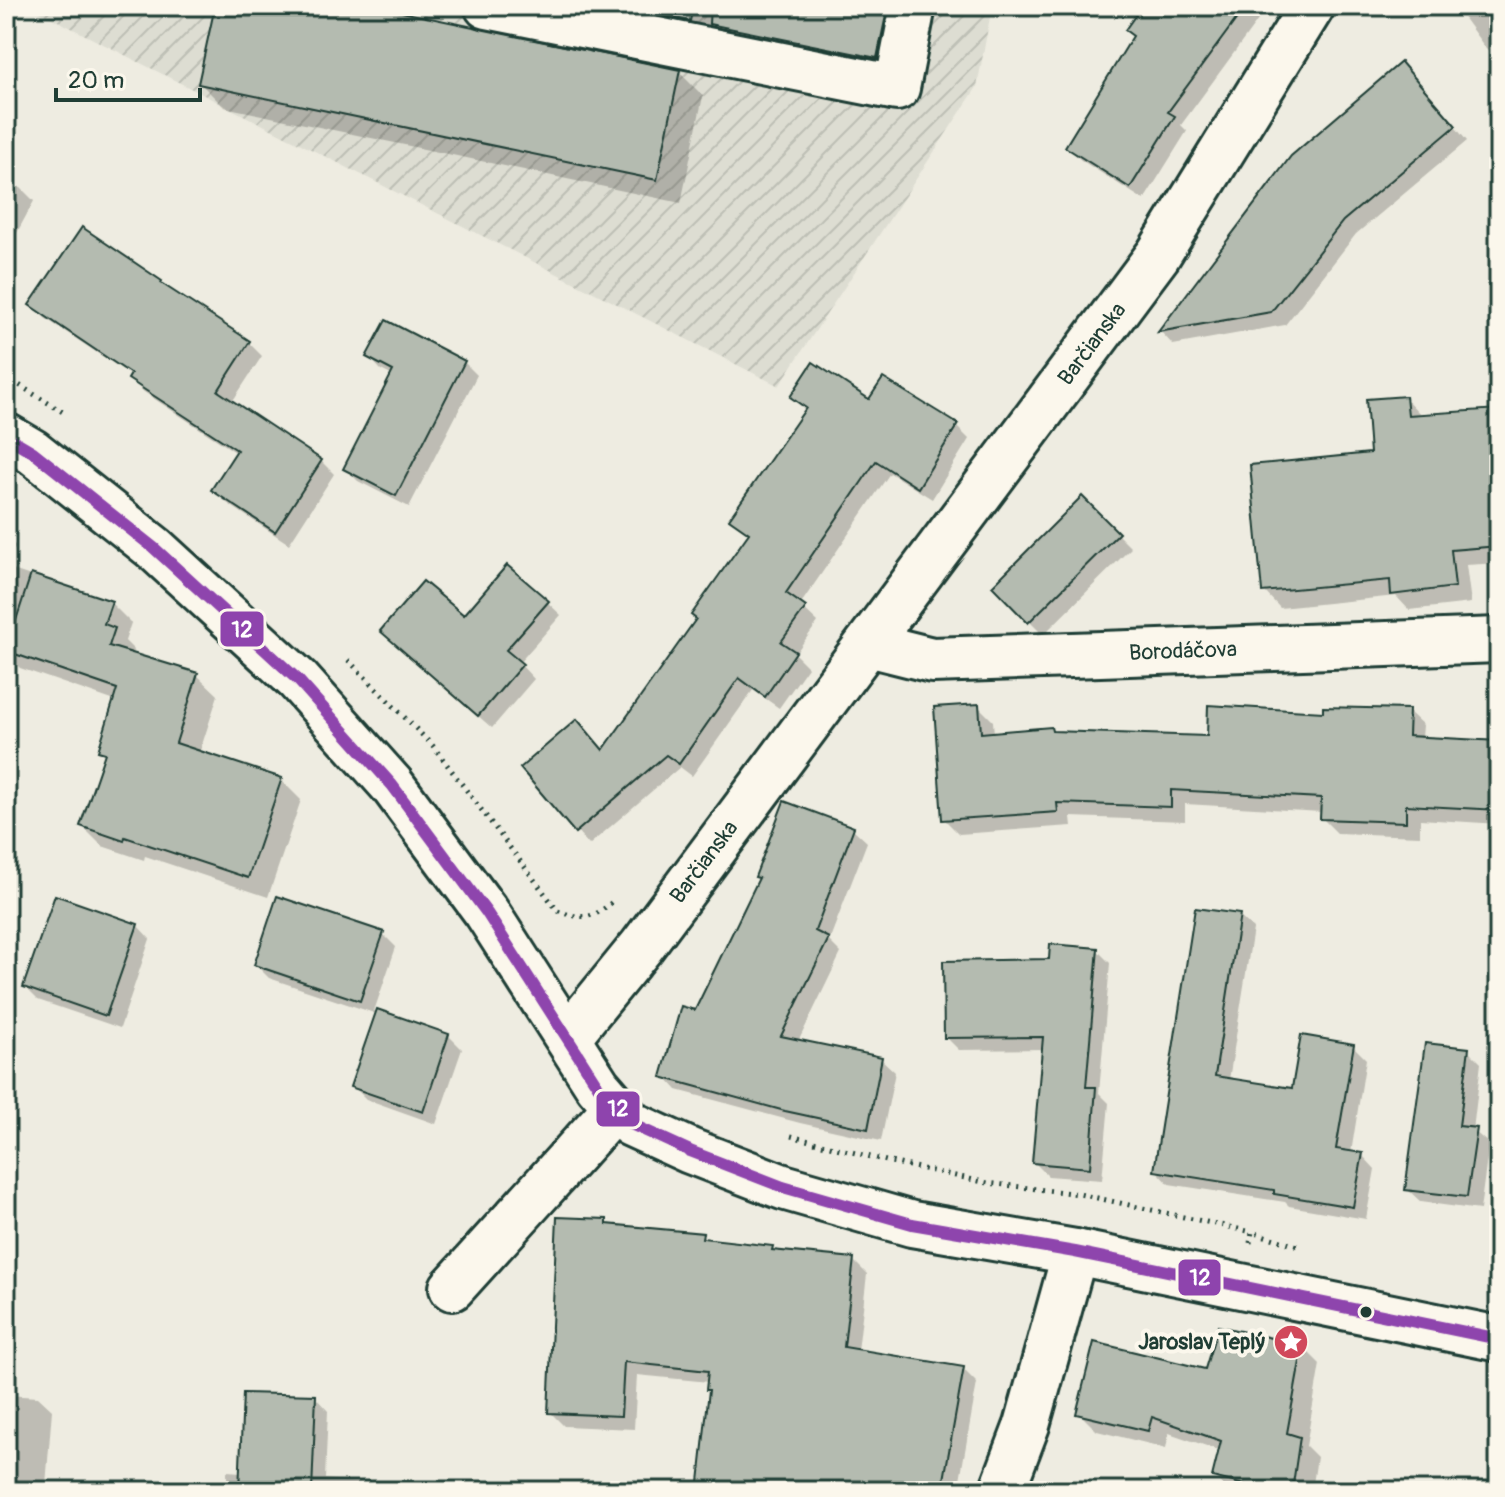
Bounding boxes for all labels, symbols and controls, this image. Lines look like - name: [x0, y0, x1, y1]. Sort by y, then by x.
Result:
- scale bar: [56, 52, 200, 102]
- text: 20 m: [68, 66, 124, 95]
- street label: Barčianska: [1052, 297, 1132, 391]
- line badge: 12: [219, 610, 265, 648]
- text: 12: [232, 616, 252, 644]
- street label: Borodáčova: [1129, 635, 1237, 667]
- street label: Barčianska: [664, 815, 744, 909]
- line badge: 12: [595, 1090, 641, 1128]
- text: 12: [608, 1095, 628, 1123]
- line badge: 12: [1177, 1258, 1222, 1297]
- text: 12: [1190, 1264, 1210, 1292]
- unlabelled marker: [1358, 1304, 1374, 1320]
- place icon: Jaroslav Teplý: [1272, 1323, 1310, 1361]
- place label: Jaroslav Teplý: [1138, 1328, 1266, 1356]

